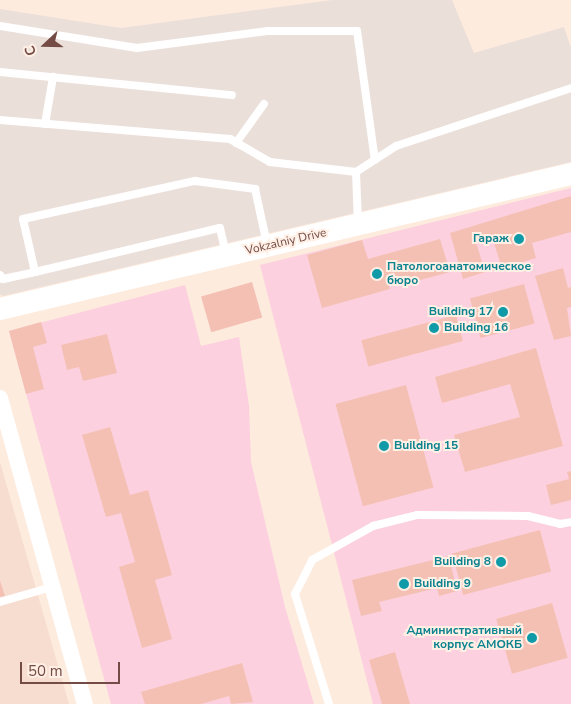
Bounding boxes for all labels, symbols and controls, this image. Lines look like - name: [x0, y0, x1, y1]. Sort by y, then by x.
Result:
- north arrow: [20, 20, 70, 70]
- text: С: [20, 43, 41, 58]
- street label: Vokzalniy Drive: [244, 226, 328, 258]
- place label: Гараж: [473, 232, 509, 246]
- marker: Гараж: [513, 233, 525, 245]
- place label: Патологоанатомическое бюро: [387, 260, 531, 288]
- marker: Патологоанатомическое бюро: [371, 268, 383, 280]
- place label: Building 17: [429, 305, 493, 319]
- marker: Building 17: [497, 306, 509, 318]
- place label: Building 16: [444, 321, 508, 335]
- marker: Building 16: [428, 322, 440, 334]
- place label: Building 15: [394, 439, 458, 453]
- marker: Building 15: [378, 440, 390, 452]
- place label: Building 8: [434, 555, 491, 569]
- marker: Building 8: [495, 556, 507, 568]
- place label: Building 9: [414, 577, 471, 591]
- marker: Building 9: [398, 578, 410, 590]
- place label: Административный корпус АМОКБ: [406, 624, 522, 652]
- marker: Административный корпус АМОКБ: [526, 632, 538, 644]
- scale bar: [22, 652, 122, 684]
- text: 50 m: [28, 661, 63, 681]

